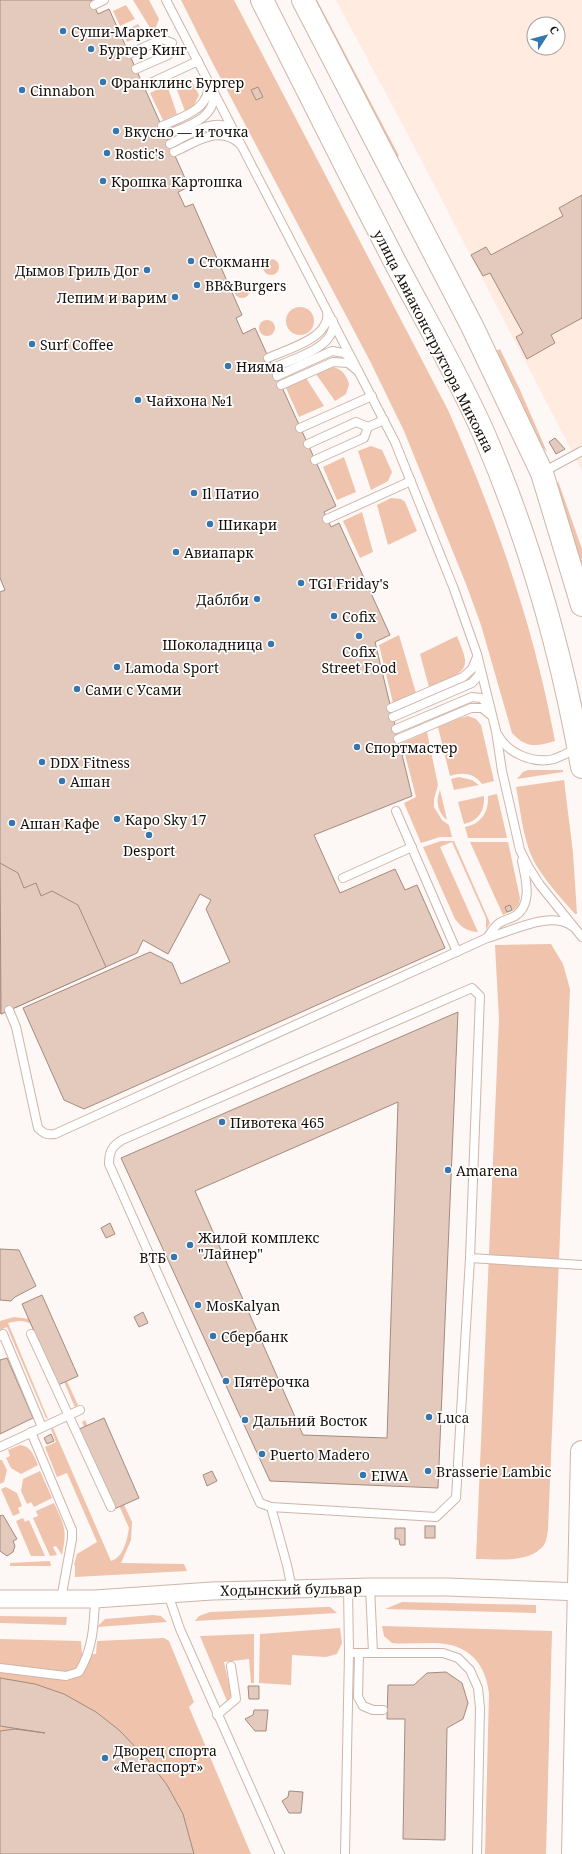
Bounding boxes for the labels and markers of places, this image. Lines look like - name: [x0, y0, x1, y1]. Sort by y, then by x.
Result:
- place label: Суши-Маркет: [71, 22, 169, 41]
- marker: Суши-Маркет: [58, 26, 68, 36]
- place label: Бургер Кинг: [99, 40, 187, 59]
- marker: Бургер Кинг: [86, 44, 96, 54]
- place label: Франклинс Бургер: [111, 73, 244, 92]
- marker: Франклинс Бургер: [98, 77, 108, 87]
- place label: Cinnabon: [30, 81, 95, 100]
- marker: Cinnabon: [17, 85, 27, 95]
- place label: Вкусно — и точка: [124, 122, 249, 141]
- marker: Вкусно — и точка: [111, 126, 121, 136]
- place label: Rostic's: [115, 144, 164, 163]
- marker: Rostic's: [102, 148, 112, 158]
- place label: Крошка Картошка: [111, 172, 243, 191]
- marker: Крошка Картошка: [98, 176, 108, 186]
- place label: Стокманн: [199, 252, 270, 271]
- marker: Стокманн: [186, 256, 196, 266]
- place label: Дымов Гриль Дог: [15, 261, 139, 280]
- marker: Дымов Гриль Дог: [142, 265, 152, 275]
- place label: BB&Burgers: [205, 276, 286, 295]
- marker: BB&Burgers: [192, 280, 202, 290]
- place label: Лепим и варим: [57, 288, 167, 307]
- marker: Лепим и варим: [170, 292, 180, 302]
- place label: Surf Coffee: [40, 335, 113, 354]
- marker: Surf Coffee: [27, 339, 37, 349]
- place label: Нияма: [236, 357, 284, 376]
- marker: Нияма: [223, 361, 233, 371]
- place label: Чайхона №1: [146, 391, 233, 410]
- marker: Чайхона №1: [133, 395, 143, 405]
- place label: Il Патио: [202, 484, 259, 503]
- marker: Il Патио: [189, 488, 199, 498]
- place label: Шикари: [218, 515, 277, 534]
- marker: Шикари: [205, 519, 215, 529]
- place label: Авиапарк: [184, 543, 254, 562]
- marker: Авиапарк: [171, 547, 181, 557]
- place label: TGI Friday's: [309, 574, 389, 593]
- marker: TGI Friday's: [296, 578, 306, 588]
- place label: Даблби: [196, 590, 249, 609]
- marker: Даблби: [252, 594, 262, 604]
- place label: Cofix: [342, 607, 377, 626]
- marker: Cofix: [329, 611, 339, 621]
- marker: Cofix Street Food: [354, 631, 364, 641]
- place label: Шоколадница: [162, 635, 263, 654]
- marker: Шоколадница: [266, 639, 276, 649]
- place label: Cofix Street Food: [321, 642, 397, 677]
- place label: Lamoda Sport: [125, 658, 219, 677]
- marker: Lamoda Sport: [112, 662, 122, 672]
- place label: Сами с Усами: [85, 680, 182, 699]
- marker: Сами с Усами: [72, 684, 82, 694]
- place label: Спортмастер: [365, 738, 458, 757]
- marker: Спортмастер: [352, 742, 362, 752]
- place label: DDX Fitness: [50, 753, 130, 772]
- marker: DDX Fitness: [37, 757, 47, 767]
- place label: Ашан: [70, 772, 110, 791]
- marker: Ашан: [57, 776, 67, 786]
- place label: Каро Sky 17: [125, 810, 207, 829]
- place label: Ашан Кафе: [20, 814, 100, 833]
- marker: Каро Sky 17: [112, 814, 122, 824]
- marker: Ашан Кафе: [7, 818, 17, 828]
- marker: Desport: [144, 830, 154, 840]
- place label: Desport: [123, 841, 175, 860]
- place label: Пивотека 465: [230, 1113, 325, 1132]
- marker: Пивотека 465: [217, 1117, 227, 1127]
- place label: Amarena: [456, 1161, 518, 1180]
- marker: Amarena: [443, 1165, 453, 1175]
- place label: Жилой комплекс "Лайнер": [197, 1228, 319, 1263]
- marker: Жилой комплекс "Лайнер": [185, 1240, 195, 1250]
- place label: ВТБ: [139, 1248, 166, 1267]
- marker: ВТБ: [169, 1252, 179, 1262]
- place label: MosKalyan: [206, 1296, 280, 1315]
- marker: MosKalyan: [193, 1300, 203, 1310]
- place label: Сбербанк: [221, 1327, 289, 1346]
- marker: Сбербанк: [208, 1331, 218, 1341]
- place label: Пятёрочка: [234, 1372, 310, 1391]
- marker: Пятёрочка: [221, 1376, 231, 1386]
- place label: Luca: [437, 1408, 469, 1427]
- place label: Дальний Восток: [253, 1411, 368, 1430]
- marker: Luca: [424, 1412, 434, 1422]
- marker: Дальний Восток: [240, 1415, 250, 1425]
- place label: Puerto Madero: [270, 1445, 370, 1464]
- marker: Puerto Madero: [257, 1449, 267, 1459]
- place label: Brasserie Lambic: [436, 1462, 552, 1481]
- place label: EIWA: [371, 1466, 409, 1485]
- marker: Brasserie Lambic: [423, 1466, 433, 1476]
- marker: EIWA: [358, 1470, 368, 1480]
- place label: Дворец спорта «Мегаспорт»: [113, 1741, 217, 1776]
- marker: Дворец спорта «Мегаспорт»: [100, 1753, 110, 1763]

